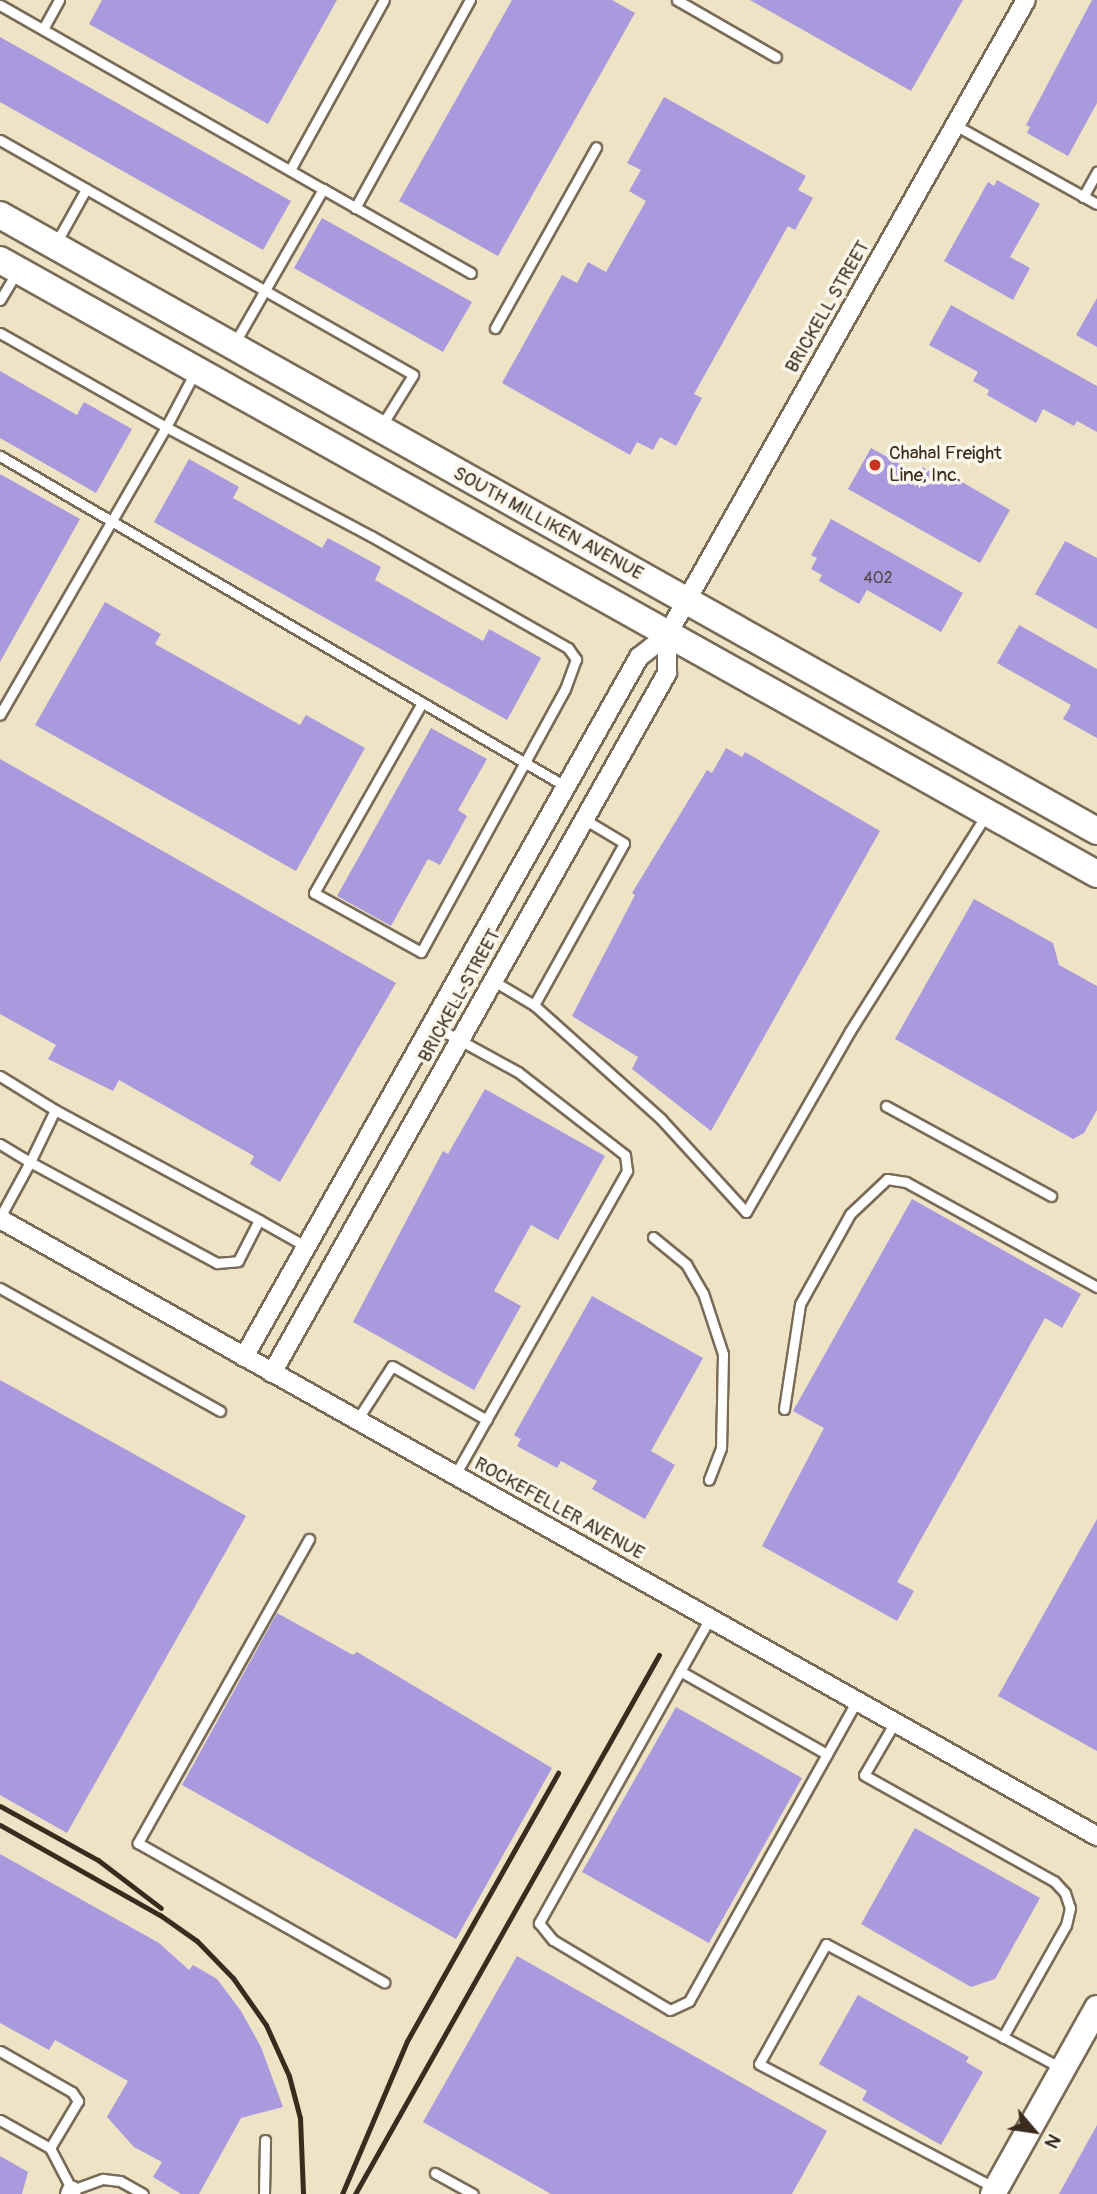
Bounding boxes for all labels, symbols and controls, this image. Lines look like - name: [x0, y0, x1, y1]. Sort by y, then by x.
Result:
- street label: BRICKELL STREET: [781, 237, 875, 377]
- place label: Chahal Freight Line, Inc.: [889, 443, 1002, 487]
- marker: Chahal Freight Line, Inc.: [867, 457, 883, 473]
- street label: SOUTH MILLIKEN AVENUE: [449, 462, 647, 586]
- house number: 402: [863, 568, 893, 588]
- street label: BRICKELL STREET: [414, 925, 506, 1067]
- street label: ROCKEFELLER AVENUE: [470, 1453, 648, 1565]
- north arrow: [999, 2096, 1069, 2166]
- text: N: [1039, 2130, 1066, 2153]

